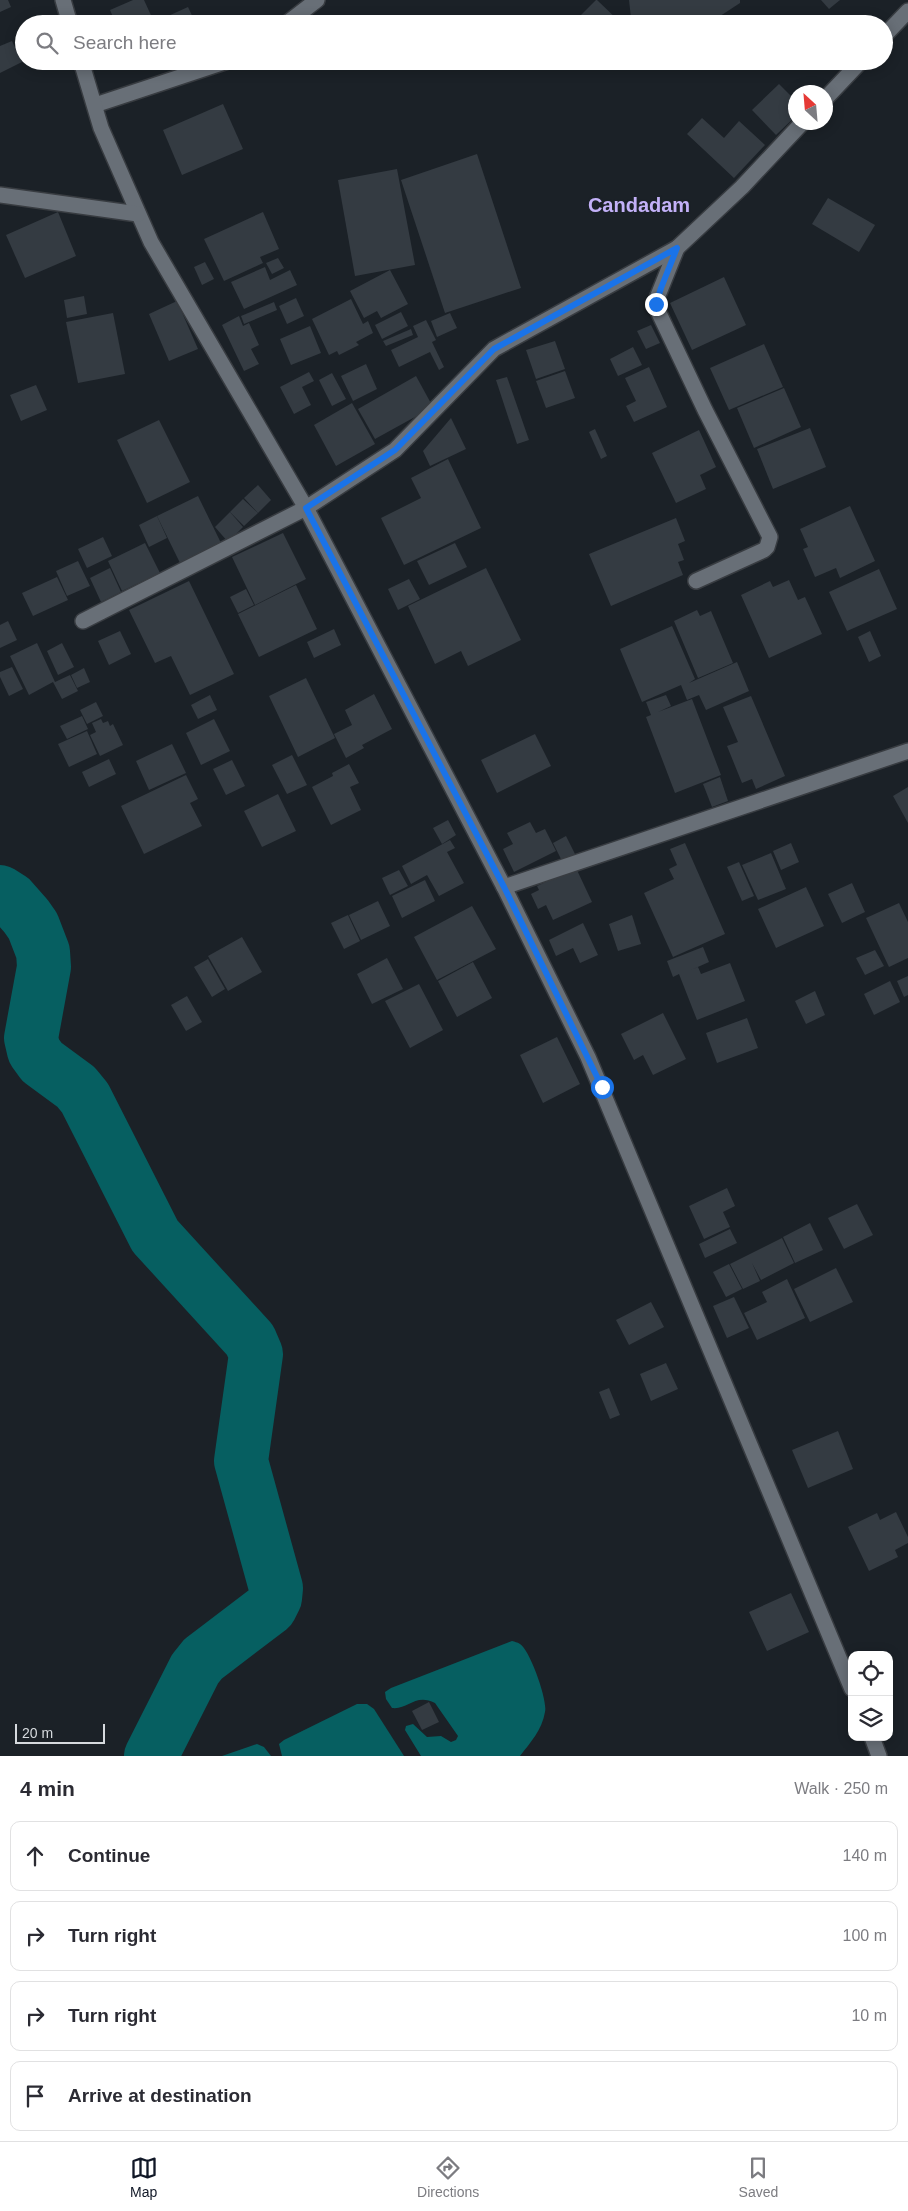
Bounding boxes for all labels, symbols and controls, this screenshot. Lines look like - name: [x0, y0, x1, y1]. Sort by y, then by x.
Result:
- search box: [15, 15, 893, 70]
- icon: search: [33, 29, 61, 57]
- text: Search here: [73, 32, 177, 53]
- north arrow: [788, 85, 833, 130]
- district label: Candadam: [588, 194, 690, 216]
- route end: [645, 293, 668, 316]
- route start: [591, 1076, 614, 1099]
- map controls: [848, 1651, 893, 1741]
- button: locate: [848, 1651, 893, 1696]
- button: layers: [848, 1696, 893, 1741]
- scale bar: [15, 1721, 105, 1744]
- text: 20 m: [22, 1725, 53, 1741]
- text: 4 min: [20, 1777, 75, 1800]
- text: Walk · 250 m: [794, 1780, 888, 1797]
- icon: ahead: [21, 1842, 49, 1870]
- text: Continue: [68, 1845, 150, 1866]
- text: 140 m: [843, 1847, 887, 1864]
- icon: right: [21, 1922, 49, 1950]
- text: Turn right: [68, 1925, 156, 1946]
- text: 100 m: [843, 1927, 887, 1944]
- icon: right: [21, 2002, 49, 2030]
- text: Turn right: [68, 2005, 156, 2026]
- text: 10 m: [851, 2007, 887, 2024]
- icon: arrive: [21, 2082, 49, 2110]
- text: Arrive at destination: [68, 2085, 252, 2106]
- tab: Map: [130, 2154, 158, 2200]
- tab: Directions: [417, 2154, 479, 2200]
- tab: Saved: [739, 2154, 778, 2200]

